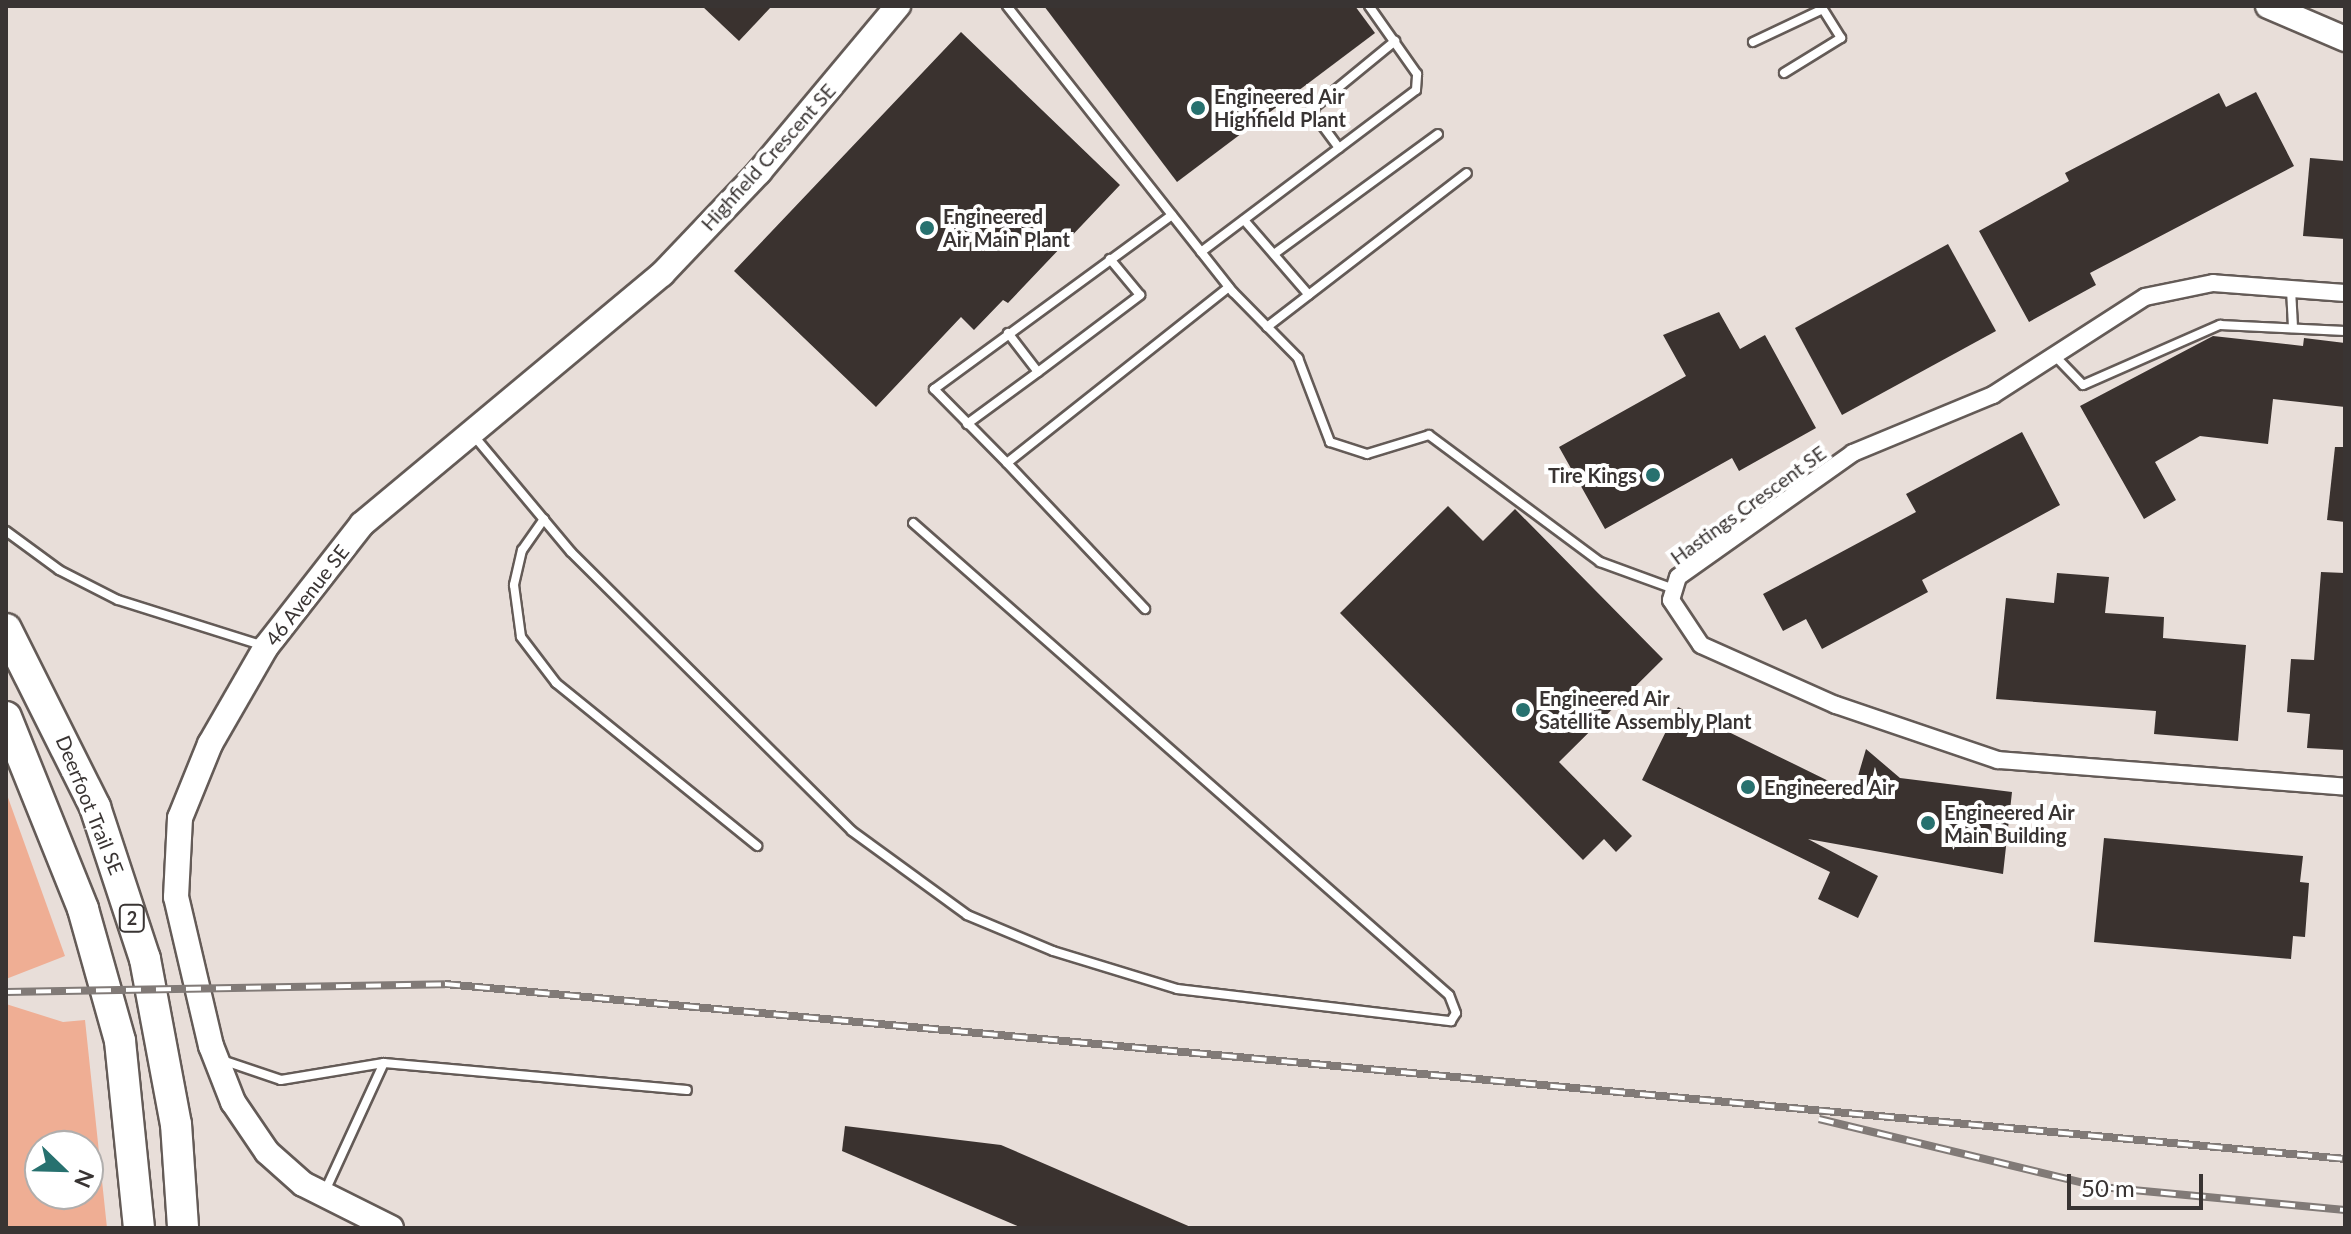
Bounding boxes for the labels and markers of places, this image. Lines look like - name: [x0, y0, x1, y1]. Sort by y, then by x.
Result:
- place label: Engineered Air Highfield Plant: [1214, 84, 1346, 131]
- marker: Engineered Air Highfield Plant: [1189, 99, 1207, 117]
- place label: Engineered Air Main Plant: [943, 204, 1070, 251]
- marker: Engineered Air Main Plant: [918, 219, 936, 237]
- place label: Tire Kings: [1548, 463, 1637, 487]
- marker: Tire Kings: [1644, 466, 1662, 484]
- place label: Engineered Air Satellite Assembly Plant: [1539, 686, 1752, 733]
- marker: Engineered Air Satellite Assembly Plant: [1514, 701, 1532, 719]
- place label: Engineered Air: [1764, 775, 1895, 799]
- marker: Engineered Air: [1739, 778, 1757, 796]
- place label: Engineered Air Main Building: [1944, 800, 2075, 847]
- marker: Engineered Air Main Building: [1919, 814, 1937, 832]

